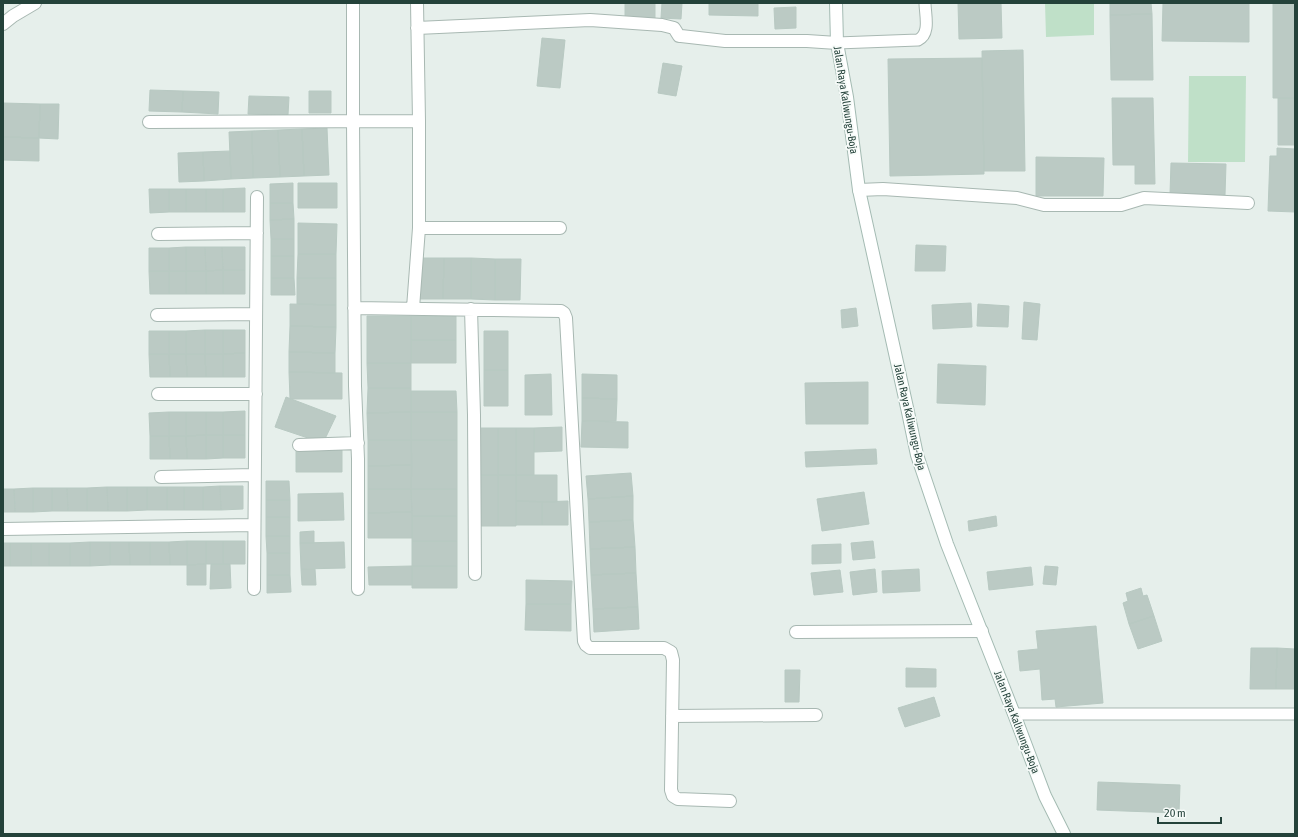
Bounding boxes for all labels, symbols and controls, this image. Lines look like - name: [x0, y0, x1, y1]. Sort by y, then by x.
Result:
- street label: Jalan Raya Kaliwungu-Boja: [832, 45, 860, 155]
- street label: Jalan Raya Kaliwungu-Boja: [892, 363, 928, 471]
- street label: Jalan Raya Kaliwungu-Boja: [992, 669, 1042, 775]
- scale bar: [1158, 799, 1221, 825]
- text: 20 m: [1164, 806, 1186, 820]

